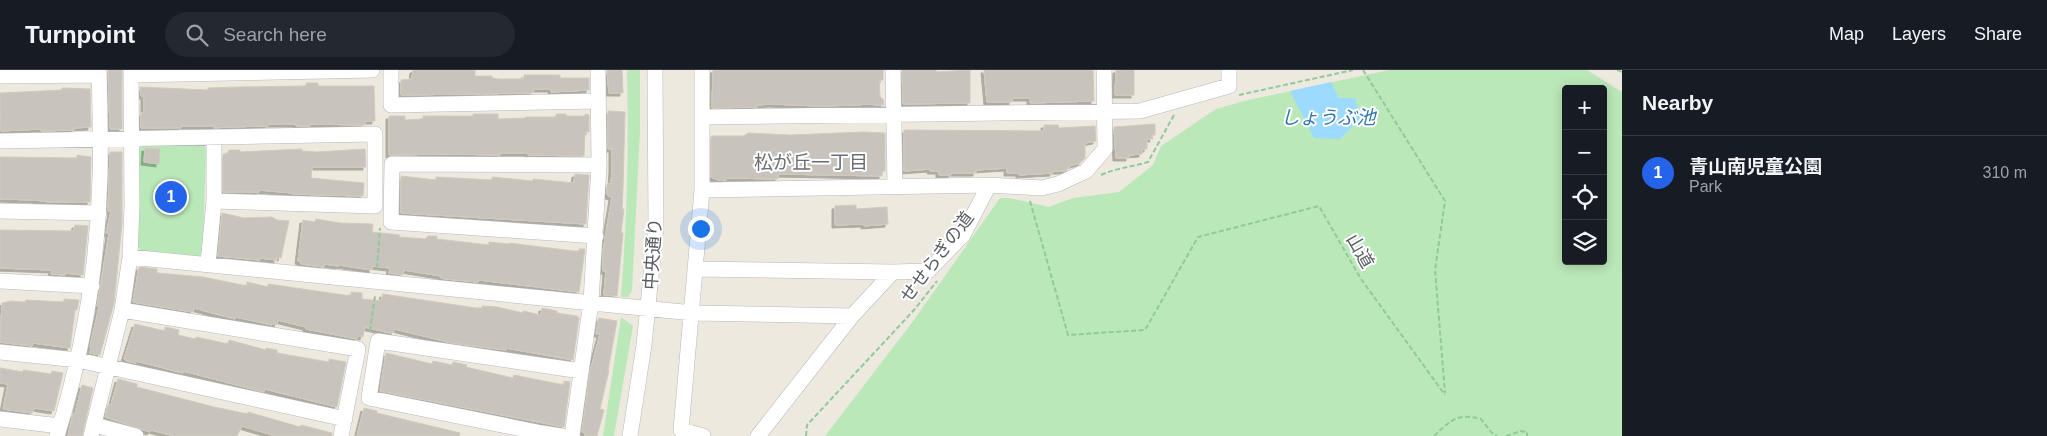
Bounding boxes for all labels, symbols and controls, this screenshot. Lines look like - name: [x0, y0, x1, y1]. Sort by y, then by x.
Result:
- search box: [165, 12, 515, 57]
- text: Turnpoint: [25, 21, 135, 48]
- icon: search: [183, 21, 211, 49]
- text: Search here: [223, 24, 327, 45]
- text: Map: [1829, 24, 1864, 44]
- text: Layers: [1892, 24, 1946, 44]
- text: Share: [1974, 24, 2022, 44]
- map controls: [1562, 85, 1607, 265]
- button: +: [1562, 85, 1607, 130]
- text: Nearby: [1642, 91, 1713, 114]
- water label: しょうぶ池: [1280, 107, 1377, 128]
- button: −: [1562, 130, 1607, 175]
- district label: 松が丘一丁目: [754, 152, 868, 173]
- text: 青山南児童公園: [1689, 156, 1822, 177]
- text: 1: [1654, 164, 1662, 181]
- text: 310 m: [1983, 164, 2027, 181]
- button: locate: [1562, 175, 1607, 220]
- pin: 1: [155, 178, 187, 216]
- text: Park: [1689, 178, 1722, 195]
- street label: せせらぎの道: [897, 208, 977, 306]
- your location: [688, 216, 714, 242]
- street label: 中央通り: [641, 217, 665, 291]
- button: layers: [1562, 220, 1607, 265]
- street label: 山道: [1342, 230, 1378, 272]

